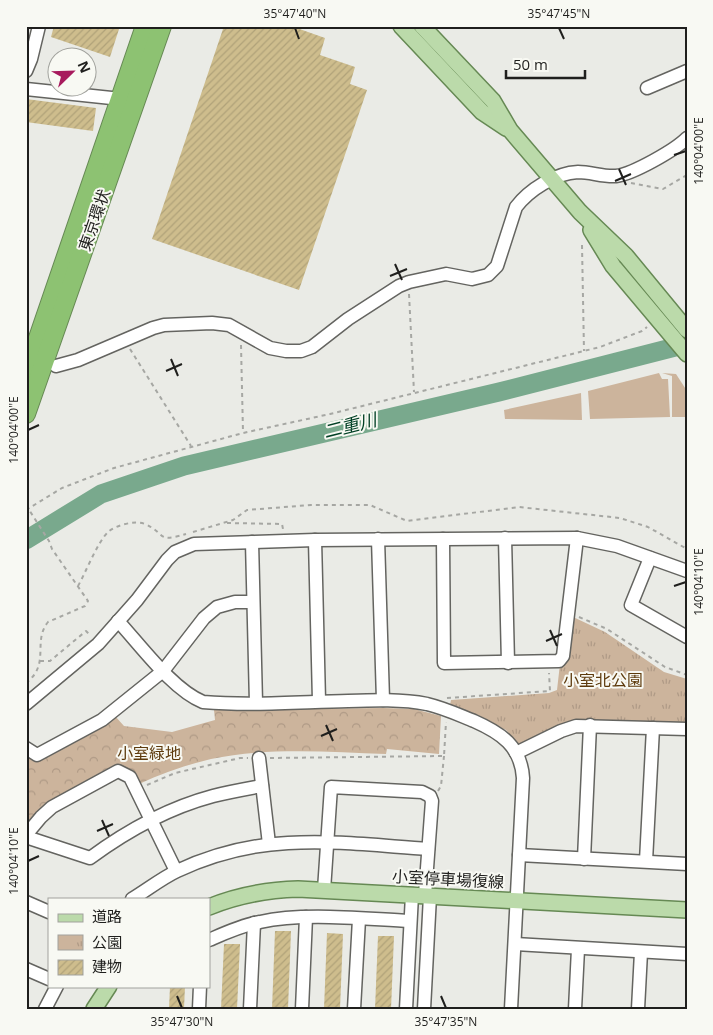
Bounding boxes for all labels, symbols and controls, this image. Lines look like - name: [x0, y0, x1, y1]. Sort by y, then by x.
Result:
- text: 35°47'40"N: [264, 5, 326, 22]
- text: 35°47'45"N: [528, 5, 590, 22]
- north arrow: [48, 48, 98, 98]
- scale bar: [506, 48, 584, 80]
- text: 50 m: [513, 54, 548, 74]
- text: N: [73, 58, 95, 76]
- text: 140°04'00"E: [690, 117, 707, 185]
- street label: 東京環状: [73, 186, 115, 254]
- text: 140°04'00"E: [5, 396, 22, 464]
- water label: 二重川: [321, 406, 381, 443]
- text: 140°04'10"E: [690, 548, 707, 616]
- park label: 小室北公園: [563, 669, 643, 691]
- park label: 小室緑地: [117, 742, 181, 764]
- text: 140°04'10"E: [5, 827, 22, 895]
- street label: 小室停車場復線: [391, 865, 505, 893]
- legend: [48, 898, 210, 988]
- text: 道路: [92, 906, 122, 926]
- text: 公園: [92, 932, 122, 952]
- text: 建物: [92, 956, 122, 976]
- text: 35°47'30"N: [151, 1013, 213, 1030]
- text: 35°47'35"N: [415, 1013, 477, 1030]

